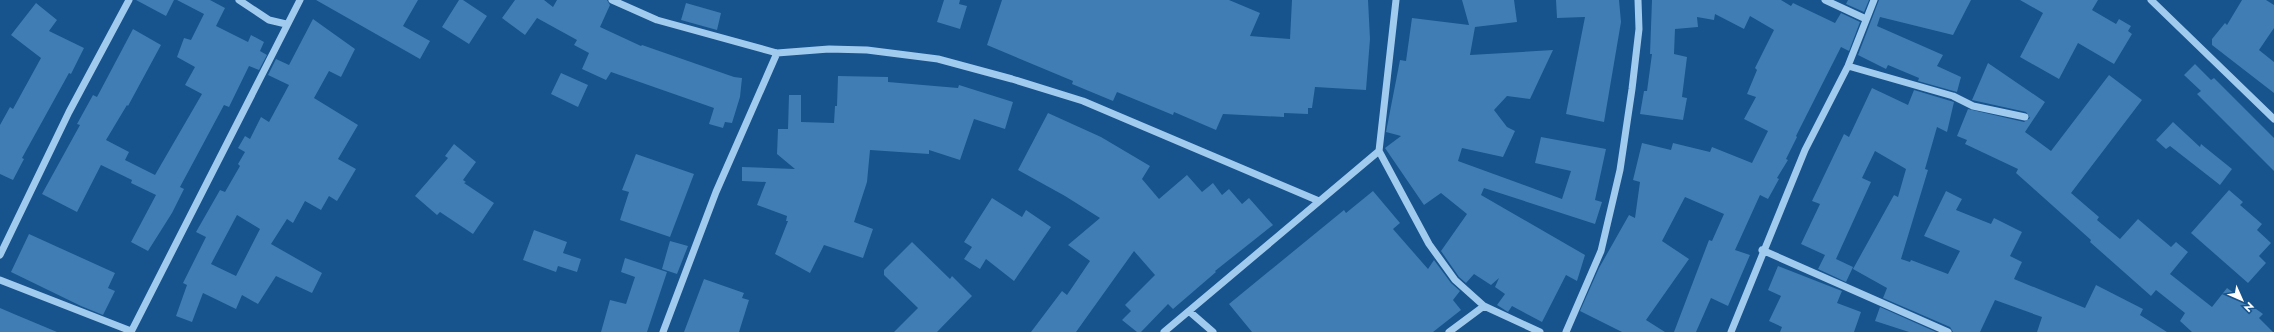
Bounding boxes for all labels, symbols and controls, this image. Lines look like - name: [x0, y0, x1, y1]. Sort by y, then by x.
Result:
- north arrow: [2222, 280, 2262, 320]
- text: N: [2240, 298, 2258, 316]

